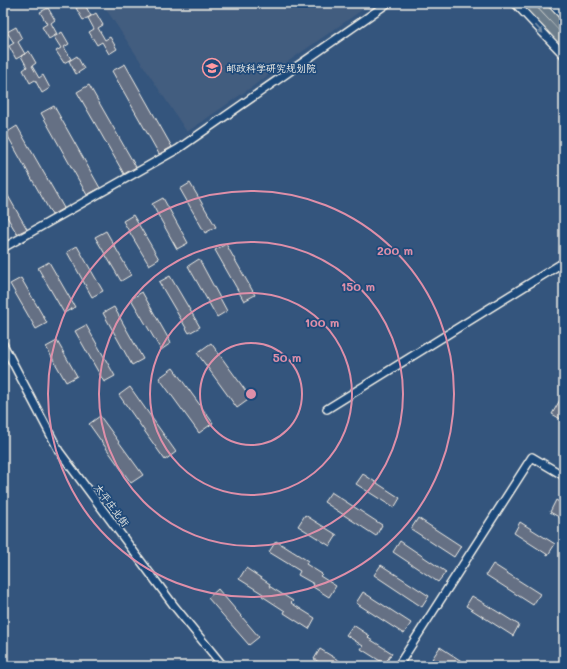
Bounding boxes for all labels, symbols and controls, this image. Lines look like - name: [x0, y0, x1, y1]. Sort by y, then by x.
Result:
- one-way arrow: [535, 24, 544, 34]
- school or university icon: 邮政科学研究规划院: [201, 57, 223, 79]
- place label: 邮政科学研究规划院: [226, 61, 316, 75]
- text: 200 m: [377, 242, 413, 258]
- text: 150 m: [341, 278, 375, 294]
- text: 100 m: [305, 314, 339, 330]
- text: 50 m: [273, 349, 301, 365]
- centre of rings: [244, 387, 258, 401]
- street label: 太平庄北街: [91, 481, 133, 529]

